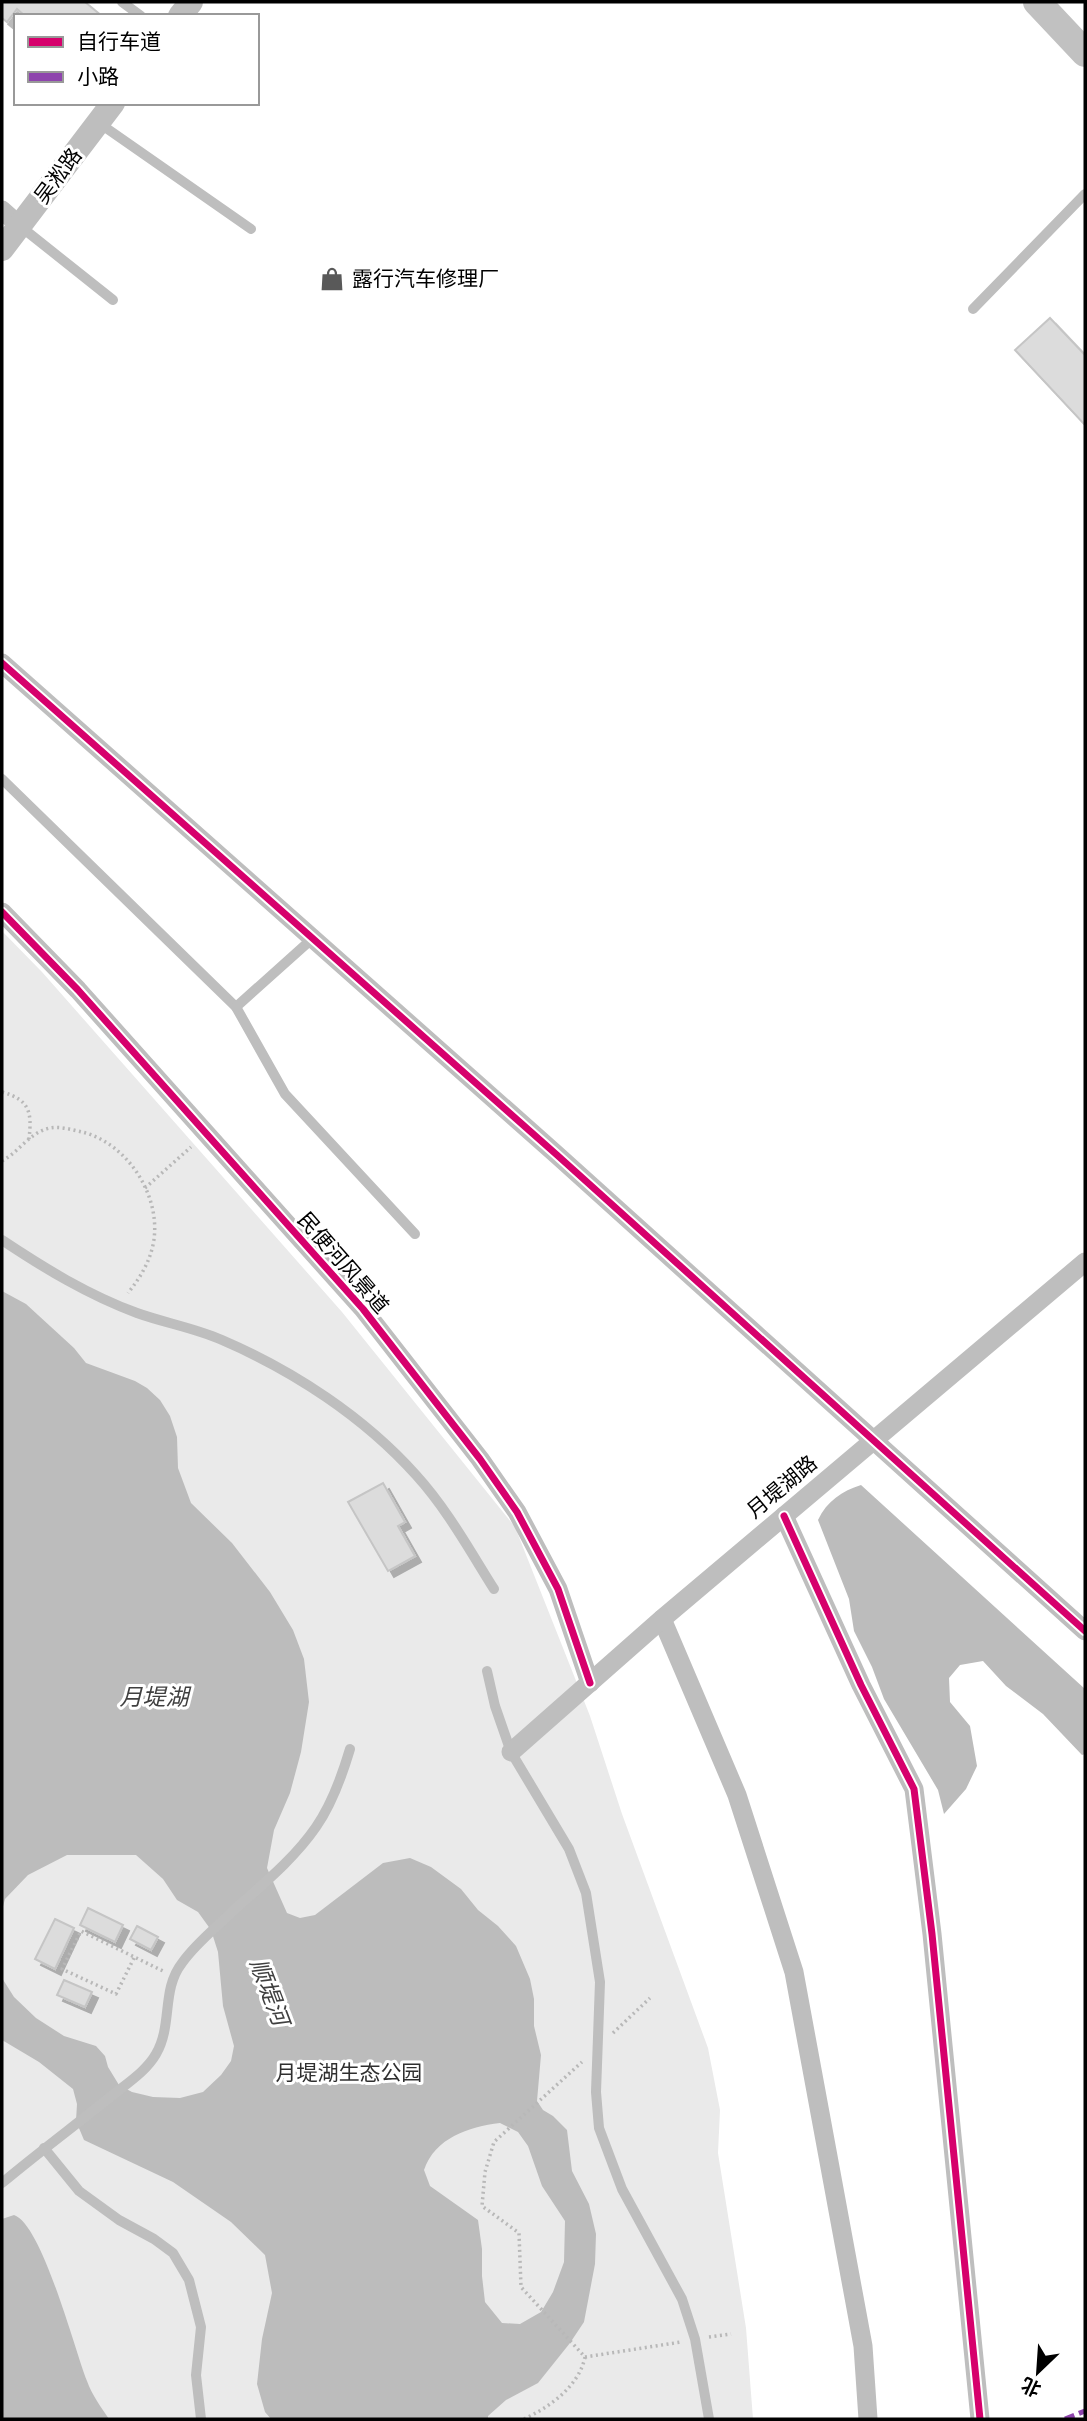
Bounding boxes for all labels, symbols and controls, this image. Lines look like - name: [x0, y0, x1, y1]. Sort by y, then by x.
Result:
- legend: [14, 14, 259, 105]
- text: 自行车道: [77, 27, 161, 57]
- text: 小路: [77, 62, 119, 92]
- street label: 吴淞路: [27, 142, 89, 210]
- place label: 露行汽车修理厂: [352, 264, 499, 294]
- shop icon: 露行汽车修理厂: [318, 265, 346, 293]
- street label: 民便河风景道: [290, 1206, 396, 1320]
- street label: 月堤湖路: [740, 1449, 824, 1525]
- water label: 月堤湖: [120, 1681, 192, 1714]
- water label: 顺堤河: [241, 1954, 298, 2034]
- park label: 月堤湖生态公园: [276, 2058, 423, 2088]
- north arrow: [1003, 2337, 1073, 2407]
- text: 北: [1017, 2370, 1046, 2402]

